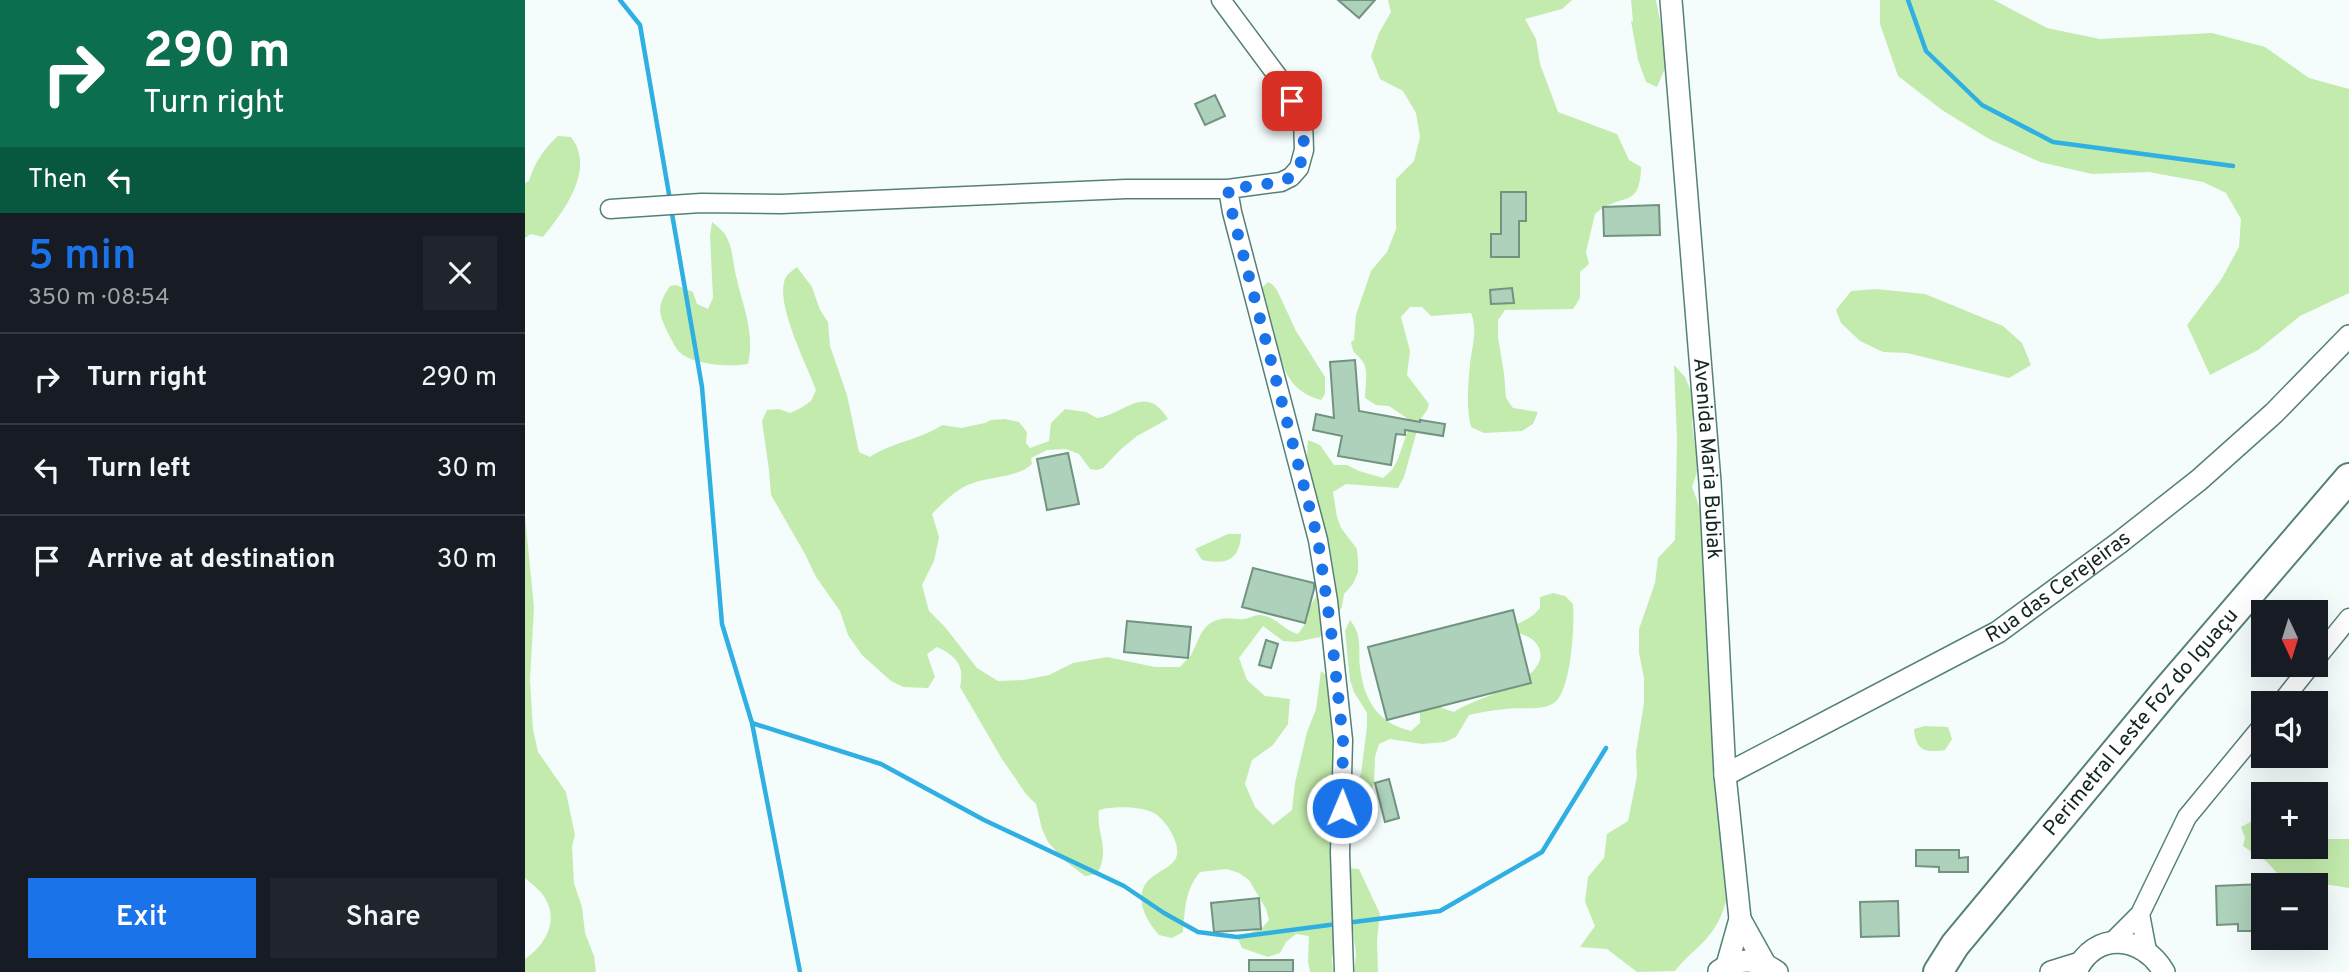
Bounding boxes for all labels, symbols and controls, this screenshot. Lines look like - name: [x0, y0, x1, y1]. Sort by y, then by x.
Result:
- text: 290 m: [143, 23, 291, 85]
- icon: right: [28, 28, 119, 119]
- pin: [1262, 71, 1322, 131]
- icon: arrive: [1273, 82, 1311, 120]
- text: Turn right: [143, 84, 285, 124]
- icon: left: [101, 161, 139, 199]
- text: Then: [28, 164, 87, 197]
- text: 5 min: [28, 231, 136, 284]
- button: close: [423, 236, 497, 310]
- text: 350 m · 08:54: [28, 284, 170, 313]
- street label: Avenida Maria Bubiak: [1686, 357, 1727, 560]
- icon: right: [28, 360, 66, 398]
- text: Turn right: [87, 362, 207, 395]
- text: 290 m: [421, 362, 497, 395]
- icon: left: [28, 451, 66, 489]
- text: Turn left: [87, 453, 191, 486]
- text: 30 m: [437, 453, 497, 486]
- street label: Rua das Cerejeiras: [1981, 525, 2137, 650]
- icon: arrive: [28, 542, 66, 580]
- text: Arrive at destination: [87, 544, 335, 577]
- text: 30 m: [437, 544, 497, 577]
- north arrow: [2251, 600, 2327, 677]
- map controls: [2251, 600, 2328, 950]
- street label: Perimetral Leste Foz do Iguaçu: [2038, 603, 2244, 842]
- button: sound: [2251, 691, 2328, 768]
- position arrow: [1305, 771, 1379, 845]
- button: +: [2251, 782, 2328, 859]
- button: −: [2251, 873, 2328, 950]
- button: Exit: [28, 878, 256, 958]
- button: Share: [270, 878, 497, 958]

